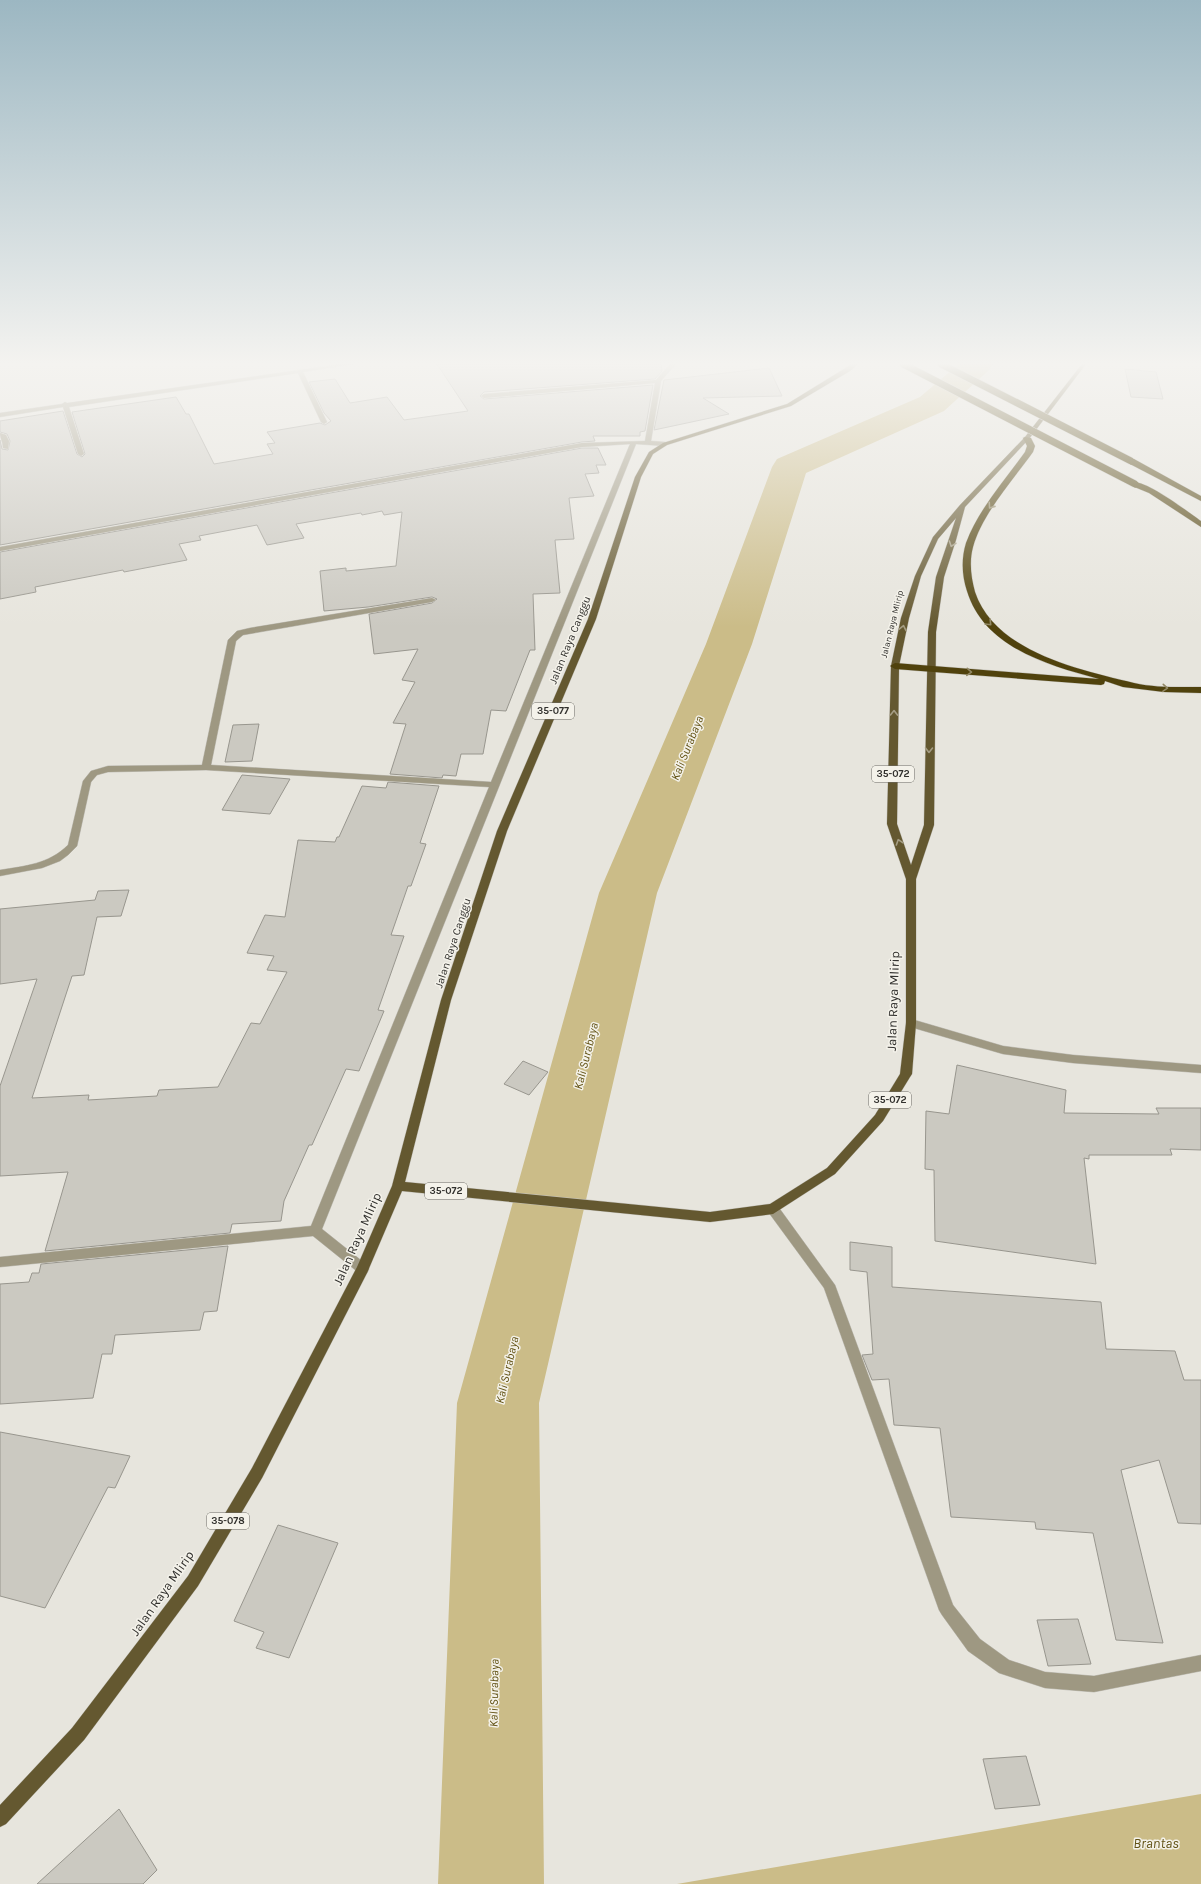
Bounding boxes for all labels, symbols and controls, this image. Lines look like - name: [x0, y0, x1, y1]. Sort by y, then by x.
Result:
- one-way arrow: [989, 501, 996, 508]
- one-way arrow: [948, 540, 957, 547]
- street label: Jalan Raya Mlirip: [879, 589, 905, 659]
- street label: Jalan Raya Canggu: [546, 594, 594, 686]
- one-way arrow: [984, 618, 992, 626]
- one-way arrow: [899, 625, 907, 631]
- one-way arrow: [966, 668, 972, 677]
- one-way arrow: [1162, 684, 1168, 693]
- road number: 35-077: [532, 703, 574, 719]
- one-way arrow: [890, 710, 898, 716]
- water label: Kali Surabaya: [668, 714, 706, 782]
- one-way arrow: [925, 747, 934, 753]
- road number: 35-072: [872, 766, 914, 782]
- one-way arrow: [895, 839, 903, 846]
- street label: Jalan Raya Canggu: [432, 896, 474, 990]
- street label: Jalan Raya Mlirip: [884, 951, 902, 1051]
- water label: Kali Surabaya: [571, 1021, 601, 1091]
- road number: 35-072: [869, 1092, 911, 1108]
- road number: 35-072: [425, 1183, 467, 1199]
- street label: Jalan Raya Mlirip: [330, 1190, 384, 1288]
- water label: Kali Surabaya: [492, 1335, 522, 1405]
- road number: 35-078: [207, 1513, 249, 1529]
- street label: Jalan Raya Mlirip: [127, 1548, 197, 1638]
- water label: Kali Surabaya: [486, 1659, 502, 1727]
- water label: Brantas: [1133, 1835, 1179, 1852]

